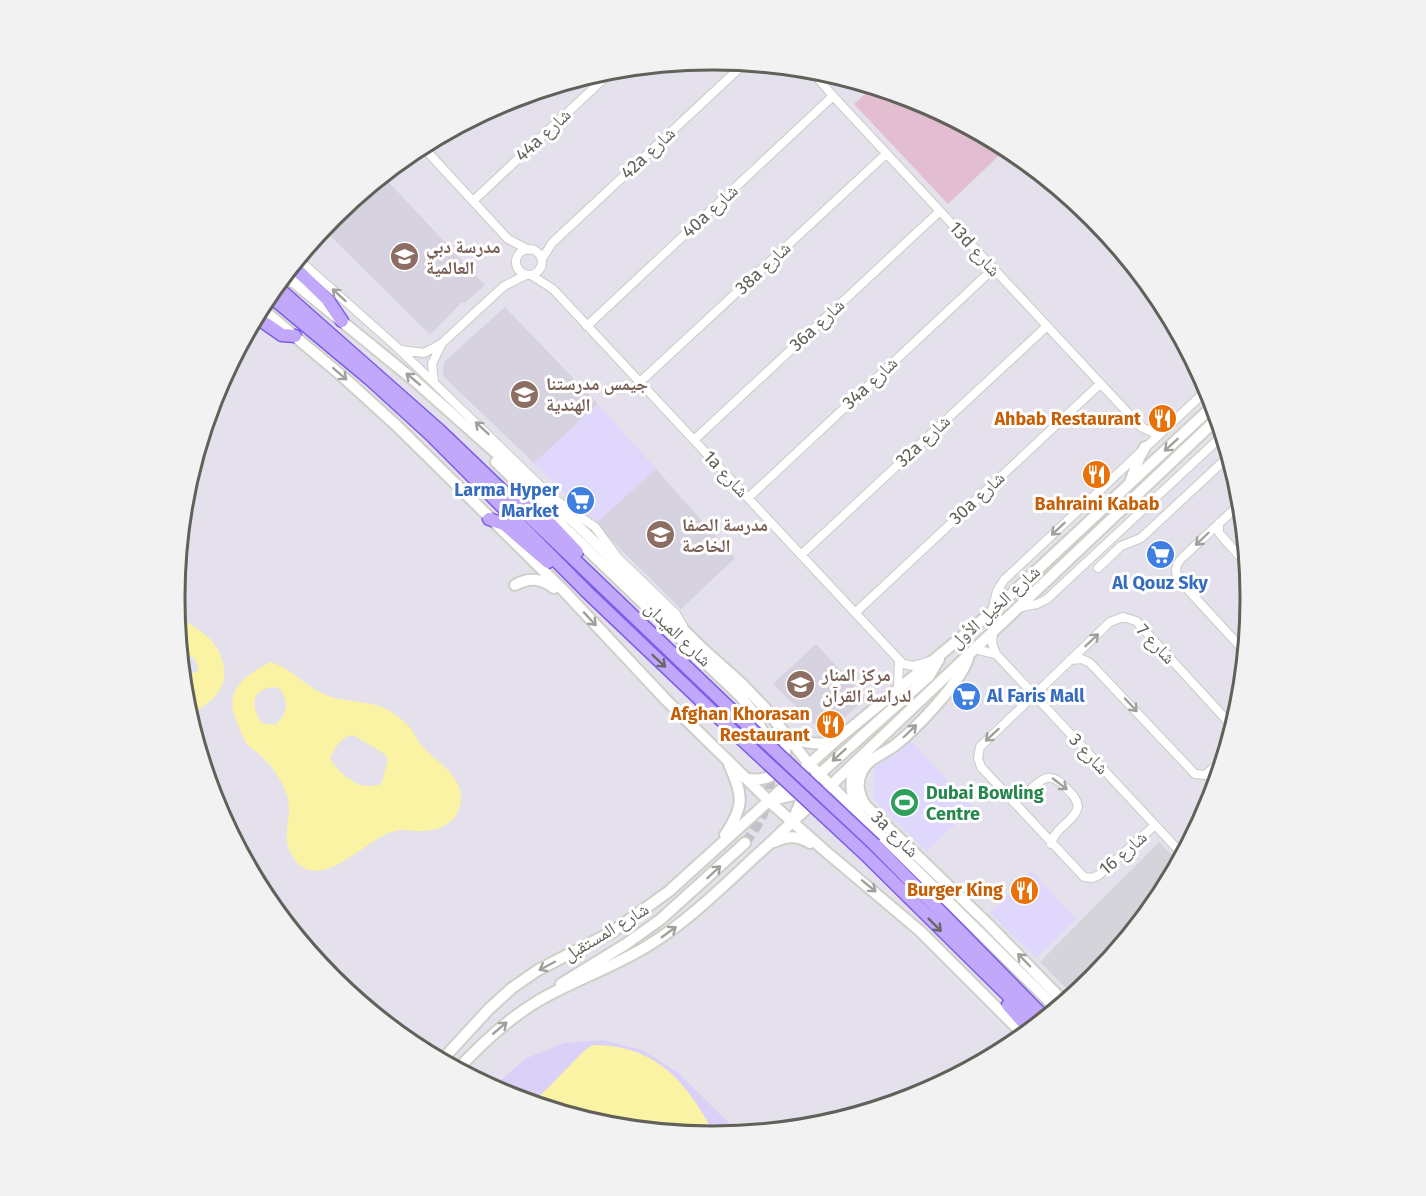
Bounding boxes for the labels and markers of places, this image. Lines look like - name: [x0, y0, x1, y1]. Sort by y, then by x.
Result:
- place label: مدرسة دبي العالمية: [426, 236, 500, 279]
- school or university icon: مدرسة دبي العالمية: [389, 241, 421, 273]
- place label: جيمس مدرستنا الهندية: [546, 373, 648, 416]
- school or university icon: جيمس مدرستنا الهندية: [509, 378, 541, 410]
- restaurant icon: Ahbab Restaurant: [1146, 403, 1178, 435]
- place label: Ahbab Restaurant: [993, 408, 1142, 430]
- restaurant icon: Bahraini Kabab: [1081, 459, 1113, 491]
- place label: Larma Hyper Market: [454, 479, 560, 522]
- supermarket icon: Larma Hyper Market: [564, 484, 596, 516]
- place label: Bahraini Kabab: [1035, 493, 1160, 515]
- place label: مدرسة الصفا الخاصة: [682, 514, 768, 557]
- school or university icon: مدرسة الصفا الخاصة: [645, 519, 677, 551]
- supermarket icon: Al Qouz Sky: [1144, 538, 1176, 570]
- place label: Al Qouz Sky: [1111, 572, 1208, 594]
- place label: مركز المنار لدراسة القرآن: [821, 664, 911, 707]
- school or university icon: مركز المنار لدراسة القرآن: [785, 669, 817, 701]
- supermarket icon: Al Faris Mall: [950, 680, 982, 712]
- place label: Al Faris Mall: [986, 685, 1085, 707]
- place label: Afghan Khorasan Restaurant: [670, 703, 811, 746]
- restaurant icon: Afghan Khorasan Restaurant: [815, 708, 847, 740]
- place label: Dubai Bowling Centre: [926, 782, 1044, 825]
- sports icon: Dubai Bowling Centre: [889, 787, 921, 819]
- restaurant icon: Burger King: [1008, 874, 1040, 906]
- place label: Burger King: [907, 879, 1003, 901]

